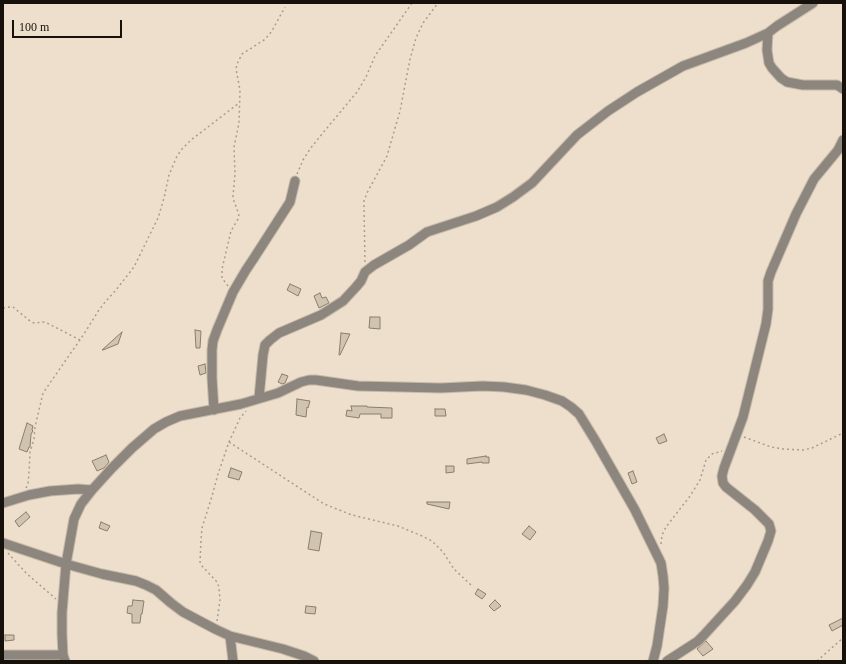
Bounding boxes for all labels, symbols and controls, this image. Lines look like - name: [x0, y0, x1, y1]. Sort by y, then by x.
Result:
- scale bar: [14, 12, 124, 38]
- text: 100 m: [19, 20, 49, 34]

